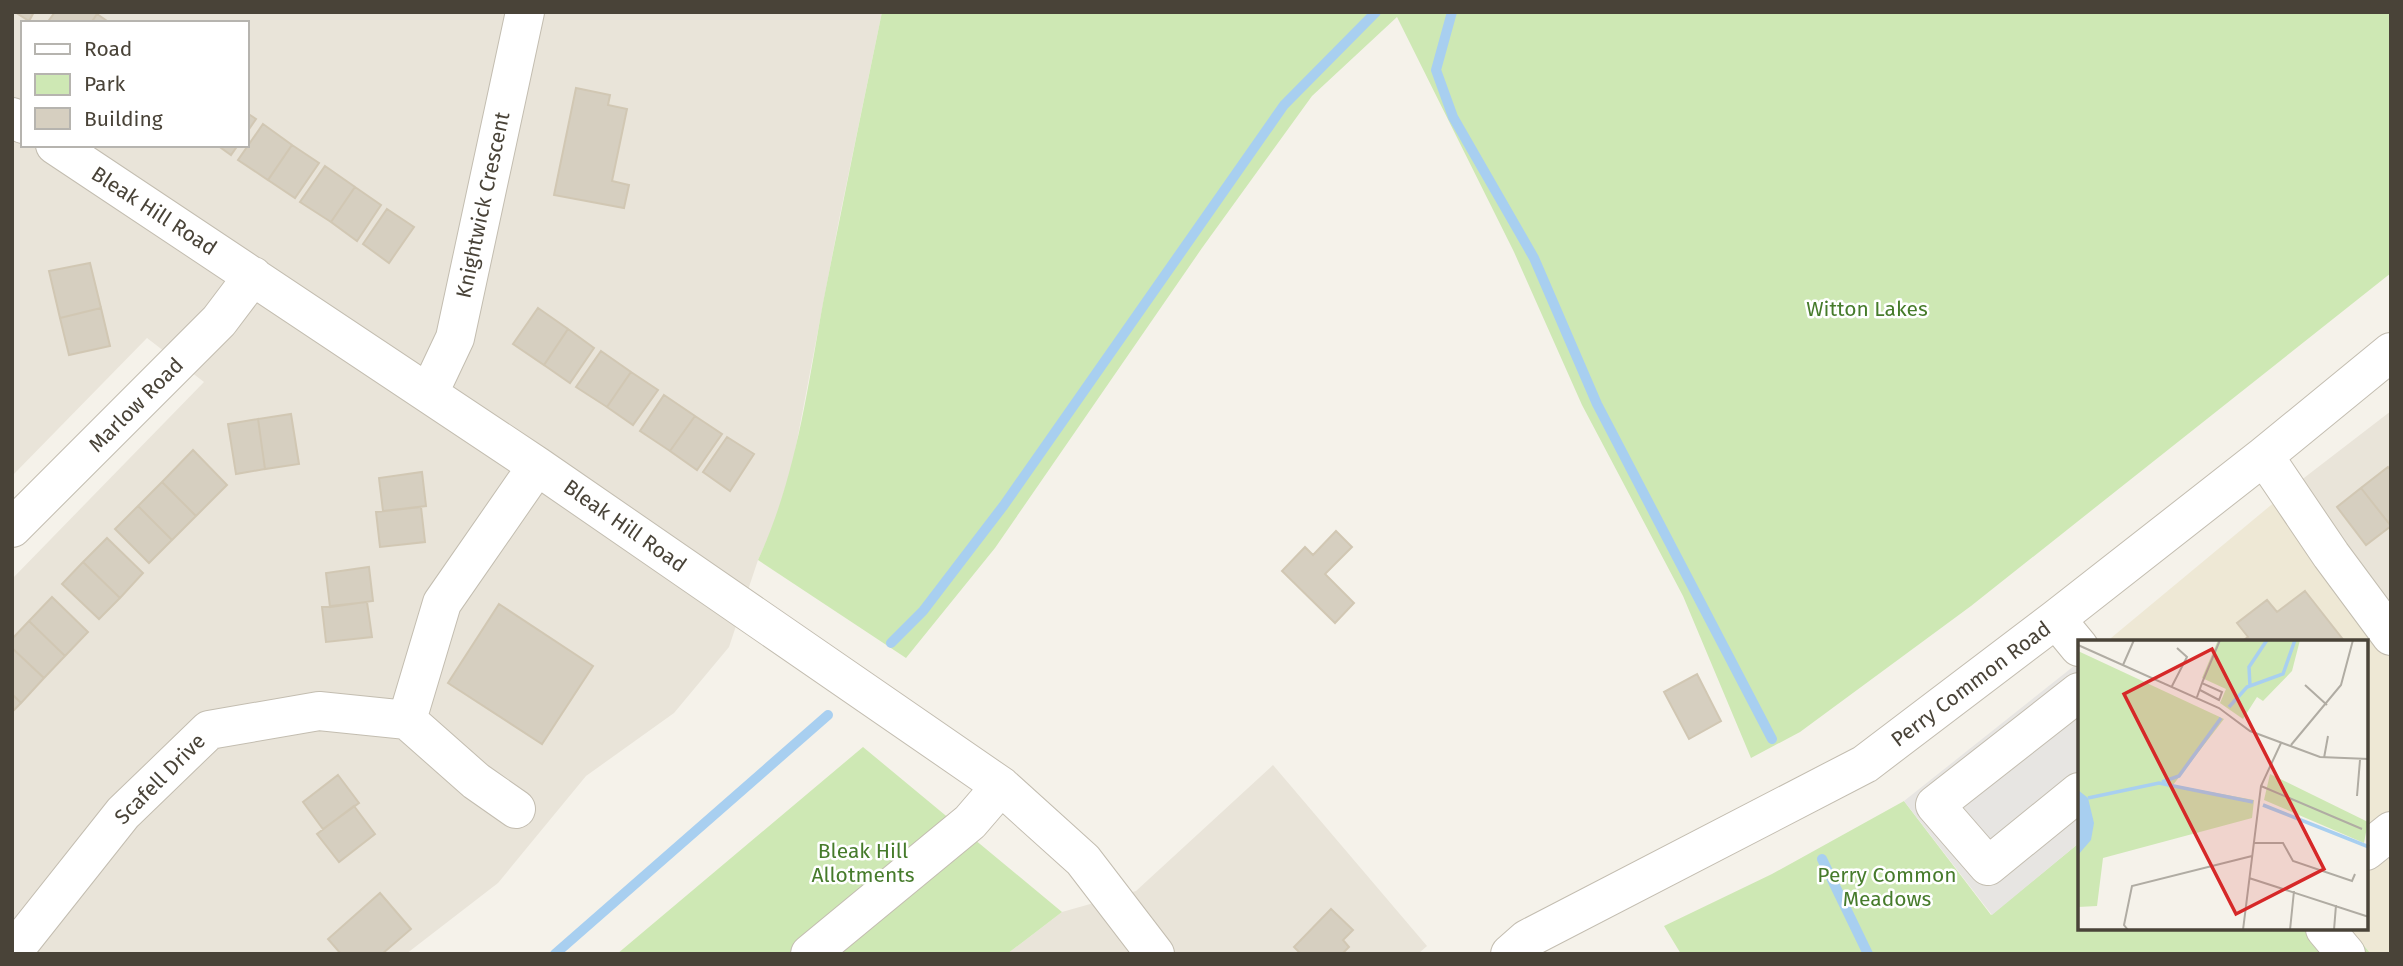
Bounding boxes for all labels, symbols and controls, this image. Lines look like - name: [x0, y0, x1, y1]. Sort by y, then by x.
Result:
- legend: [21, 21, 248, 147]
- text: Road: [84, 36, 132, 62]
- text: Park: [84, 71, 126, 97]
- text: Building: [84, 106, 163, 132]
- street label: Knightwick Crescent: [451, 109, 516, 301]
- street label: Bleak Hill Road: [86, 161, 222, 261]
- park label: Witton Lakes: [1806, 296, 1928, 322]
- street label: Marlow Road: [83, 352, 189, 458]
- street label: Bleak Hill Road: [558, 474, 692, 578]
- street label: Perry Common Road: [1886, 615, 2056, 753]
- inset map: [2078, 640, 2368, 931]
- street label: Scafell Drive: [109, 728, 211, 830]
- park label: Bleak Hill Allotments: [811, 838, 915, 888]
- park label: Perry Common Meadows: [1817, 862, 1957, 912]

